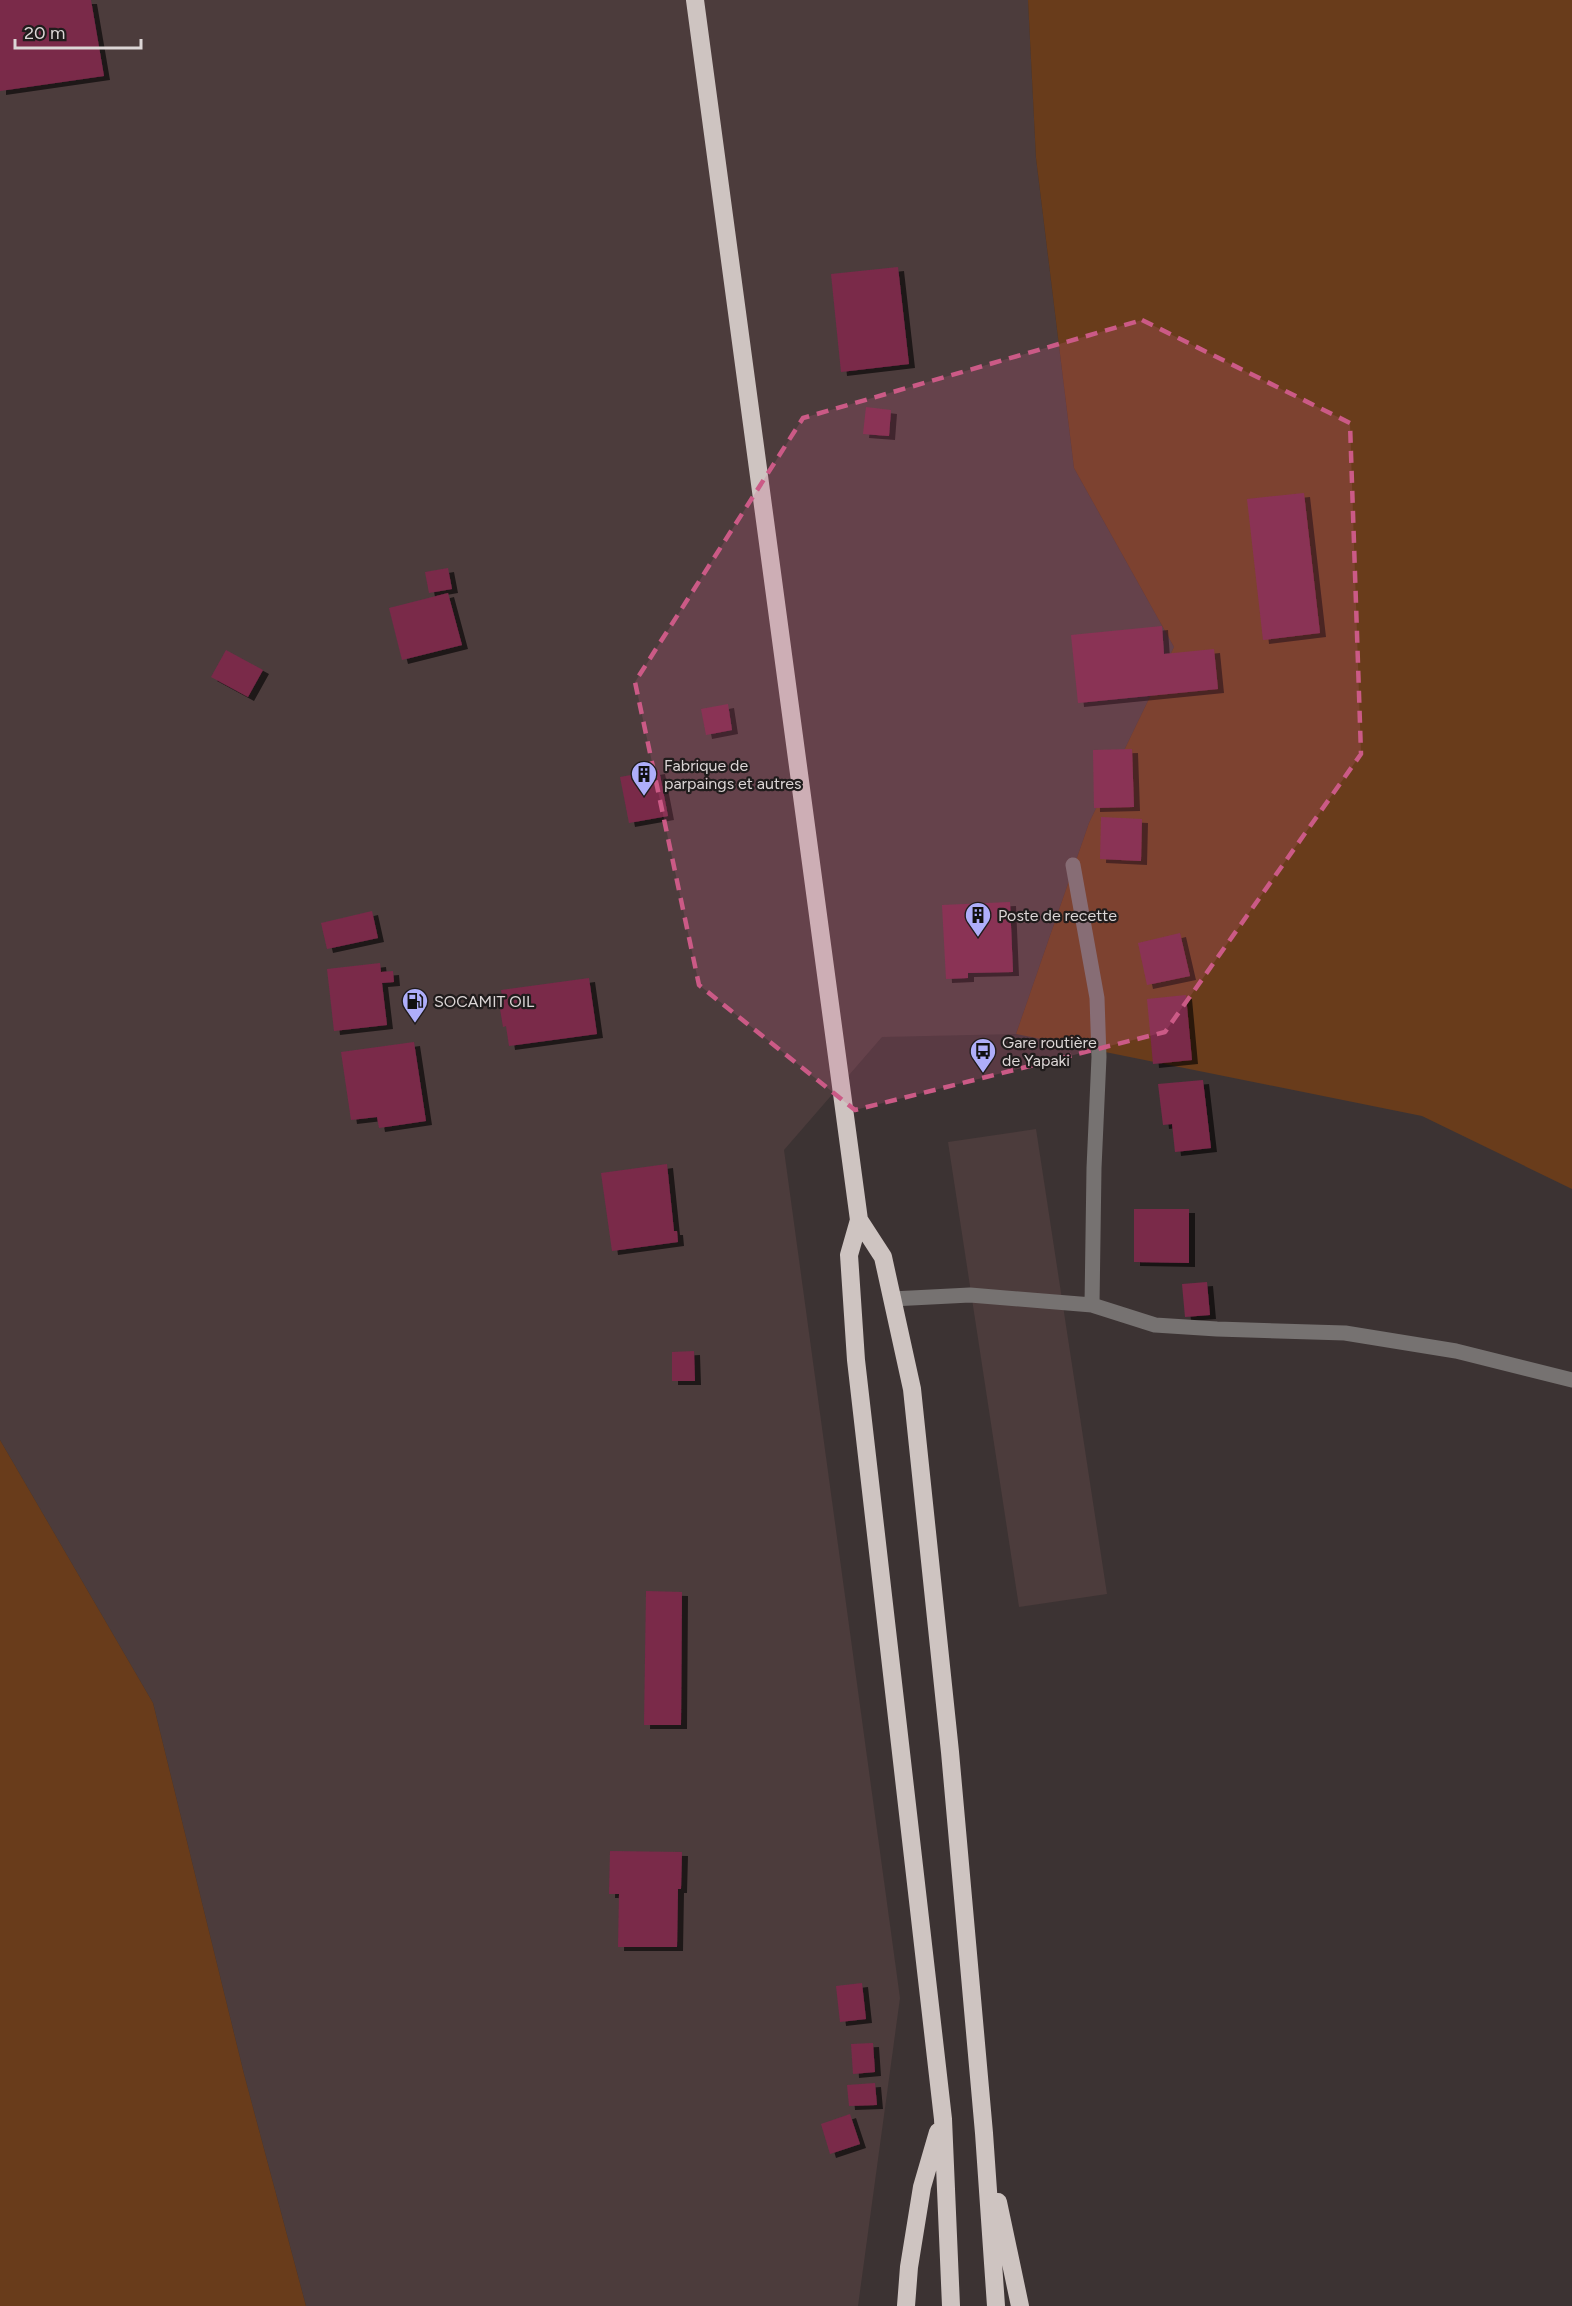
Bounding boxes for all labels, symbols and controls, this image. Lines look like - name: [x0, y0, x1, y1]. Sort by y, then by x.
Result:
- scale bar: [15, 12, 141, 50]
- text: 20 m: [24, 22, 65, 44]
- place label: Fabrique de parpaings et autres: [664, 756, 802, 793]
- building icon: Fabrique de parpaings et autres: [629, 759, 659, 797]
- building icon: Poste de recette: [963, 900, 993, 938]
- place label: Poste de recette: [998, 906, 1117, 925]
- fuel station icon: SOCAMIT OIL: [400, 986, 430, 1024]
- place label: SOCAMIT OIL: [434, 992, 535, 1011]
- place label: Gare routière de Yapaki: [1002, 1033, 1097, 1070]
- bus stop icon: Gare routière de Yapaki: [968, 1036, 998, 1074]

